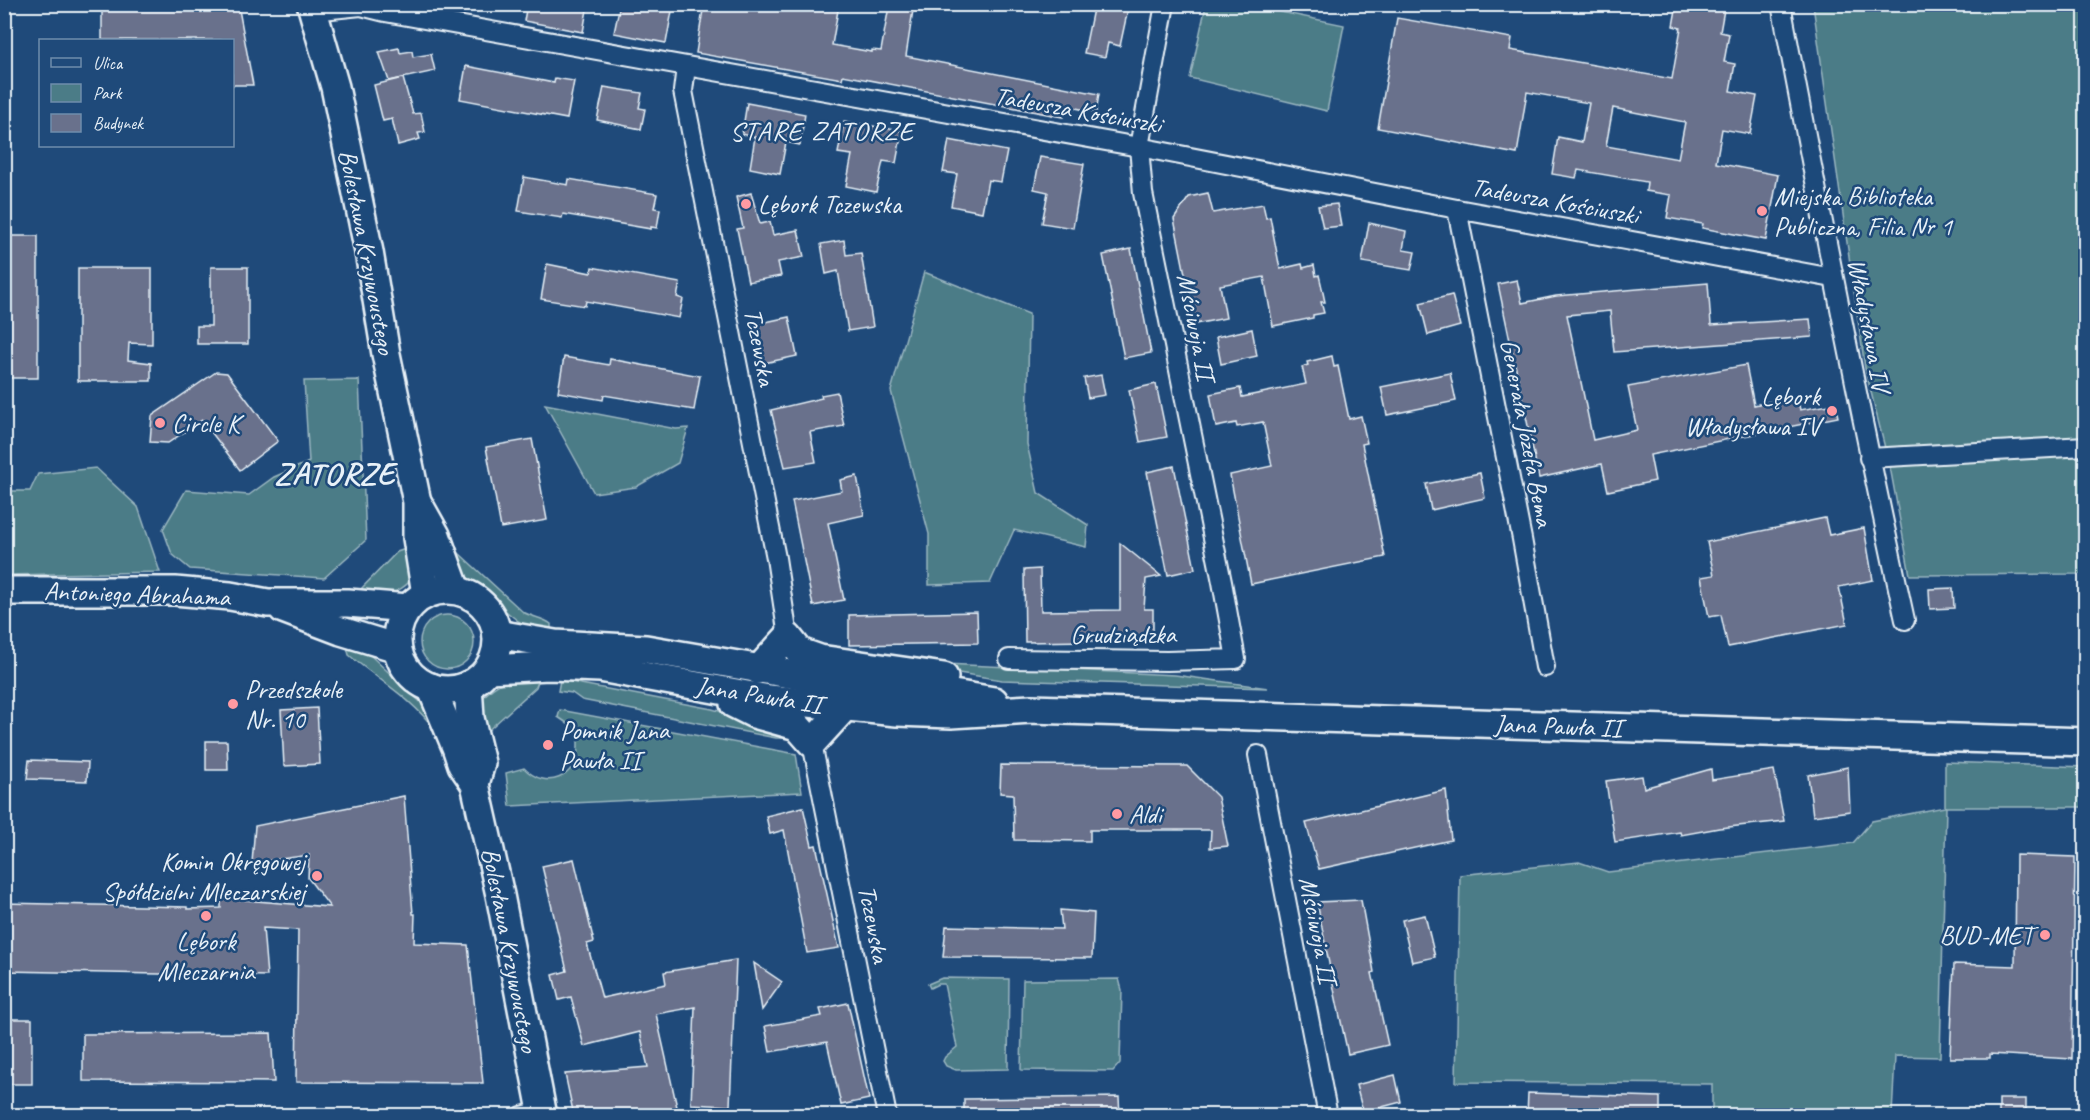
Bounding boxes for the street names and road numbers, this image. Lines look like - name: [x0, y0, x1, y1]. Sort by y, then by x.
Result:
- street label: Tadeusza Kościuszki: [992, 79, 1167, 141]
- street label: Bolesława Krzywoustego: [331, 147, 403, 359]
- street label: Tadeusza Kościuszki: [1469, 170, 1644, 232]
- street label: Władysława IV: [1840, 256, 1899, 400]
- street label: Mściwoja II: [1170, 271, 1224, 389]
- street label: Tczewska: [736, 306, 784, 390]
- street label: Generała Józefa Bema: [1493, 336, 1562, 531]
- street label: Antoniego Abrahama: [43, 574, 232, 614]
- street label: Grudziądzka: [1070, 618, 1177, 651]
- street label: Jana Pawła II: [692, 668, 830, 722]
- street label: Jana Pawła II: [1492, 707, 1628, 745]
- street label: Bolesława Krzywoustego: [474, 845, 546, 1057]
- street label: Mściwoja II: [1292, 874, 1346, 992]
- street label: Tczewska: [850, 883, 898, 967]

